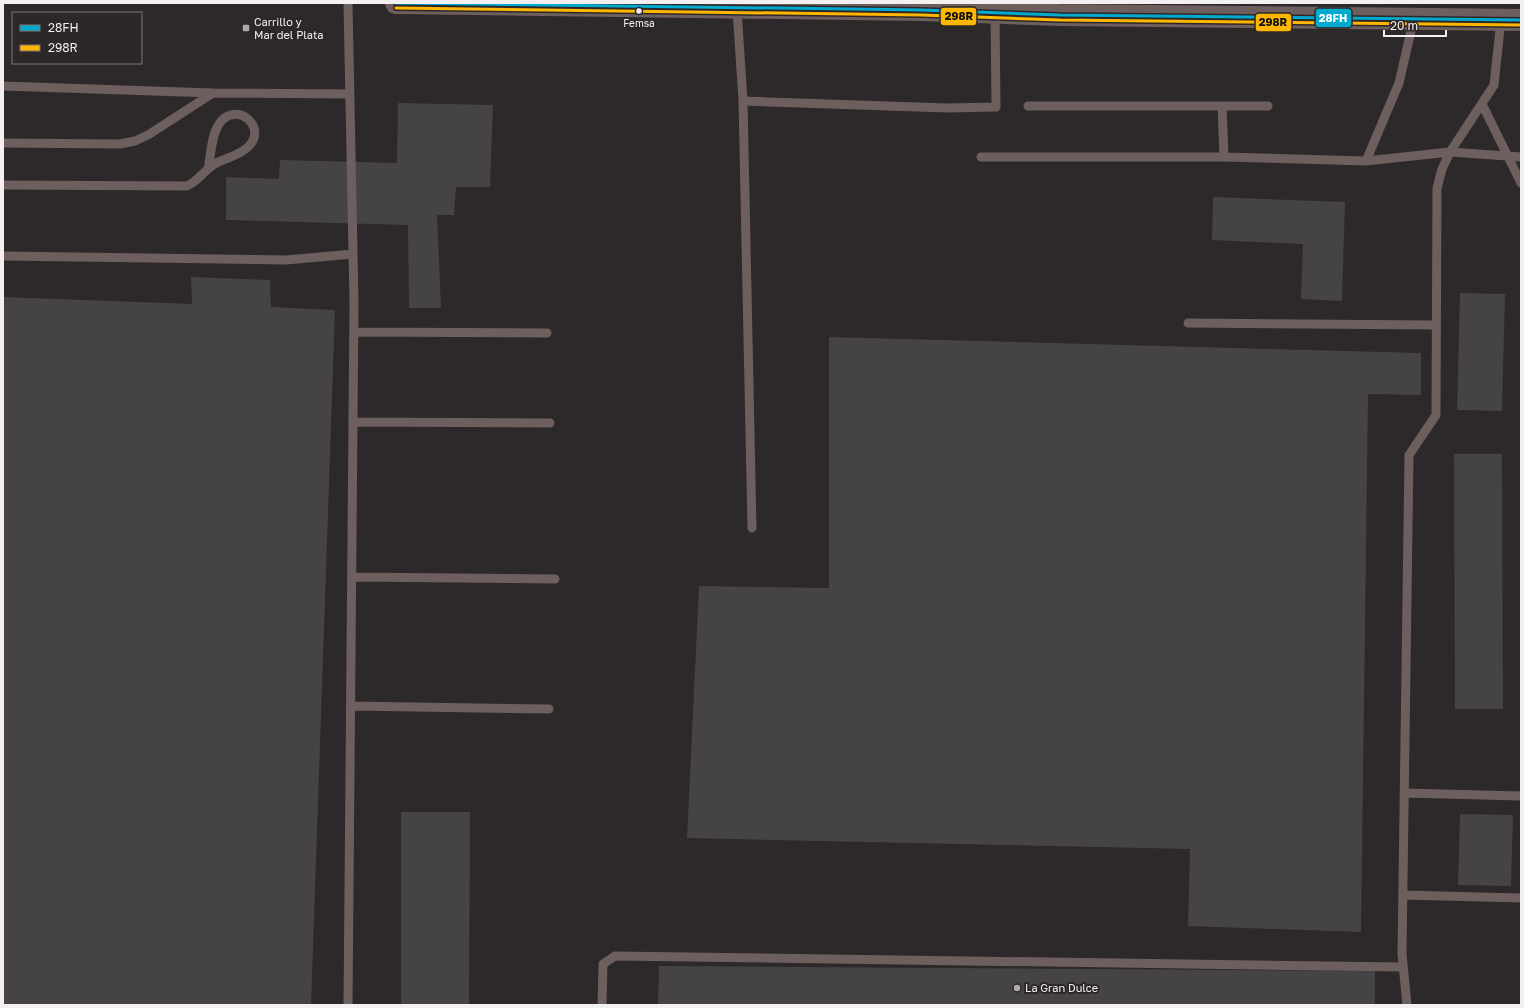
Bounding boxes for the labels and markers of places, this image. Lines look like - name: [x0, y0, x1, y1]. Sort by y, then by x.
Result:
- marker: Femsa: [634, 6, 644, 16]
- place label: Carrillo y Mar del Plata: [254, 15, 324, 41]
- place label: Femsa: [623, 17, 655, 29]
- marker: Carrillo y Mar del Plata: [241, 23, 251, 33]
- place label: La Gran Dulce: [1025, 981, 1098, 994]
- marker: La Gran Dulce: [1012, 983, 1022, 993]

